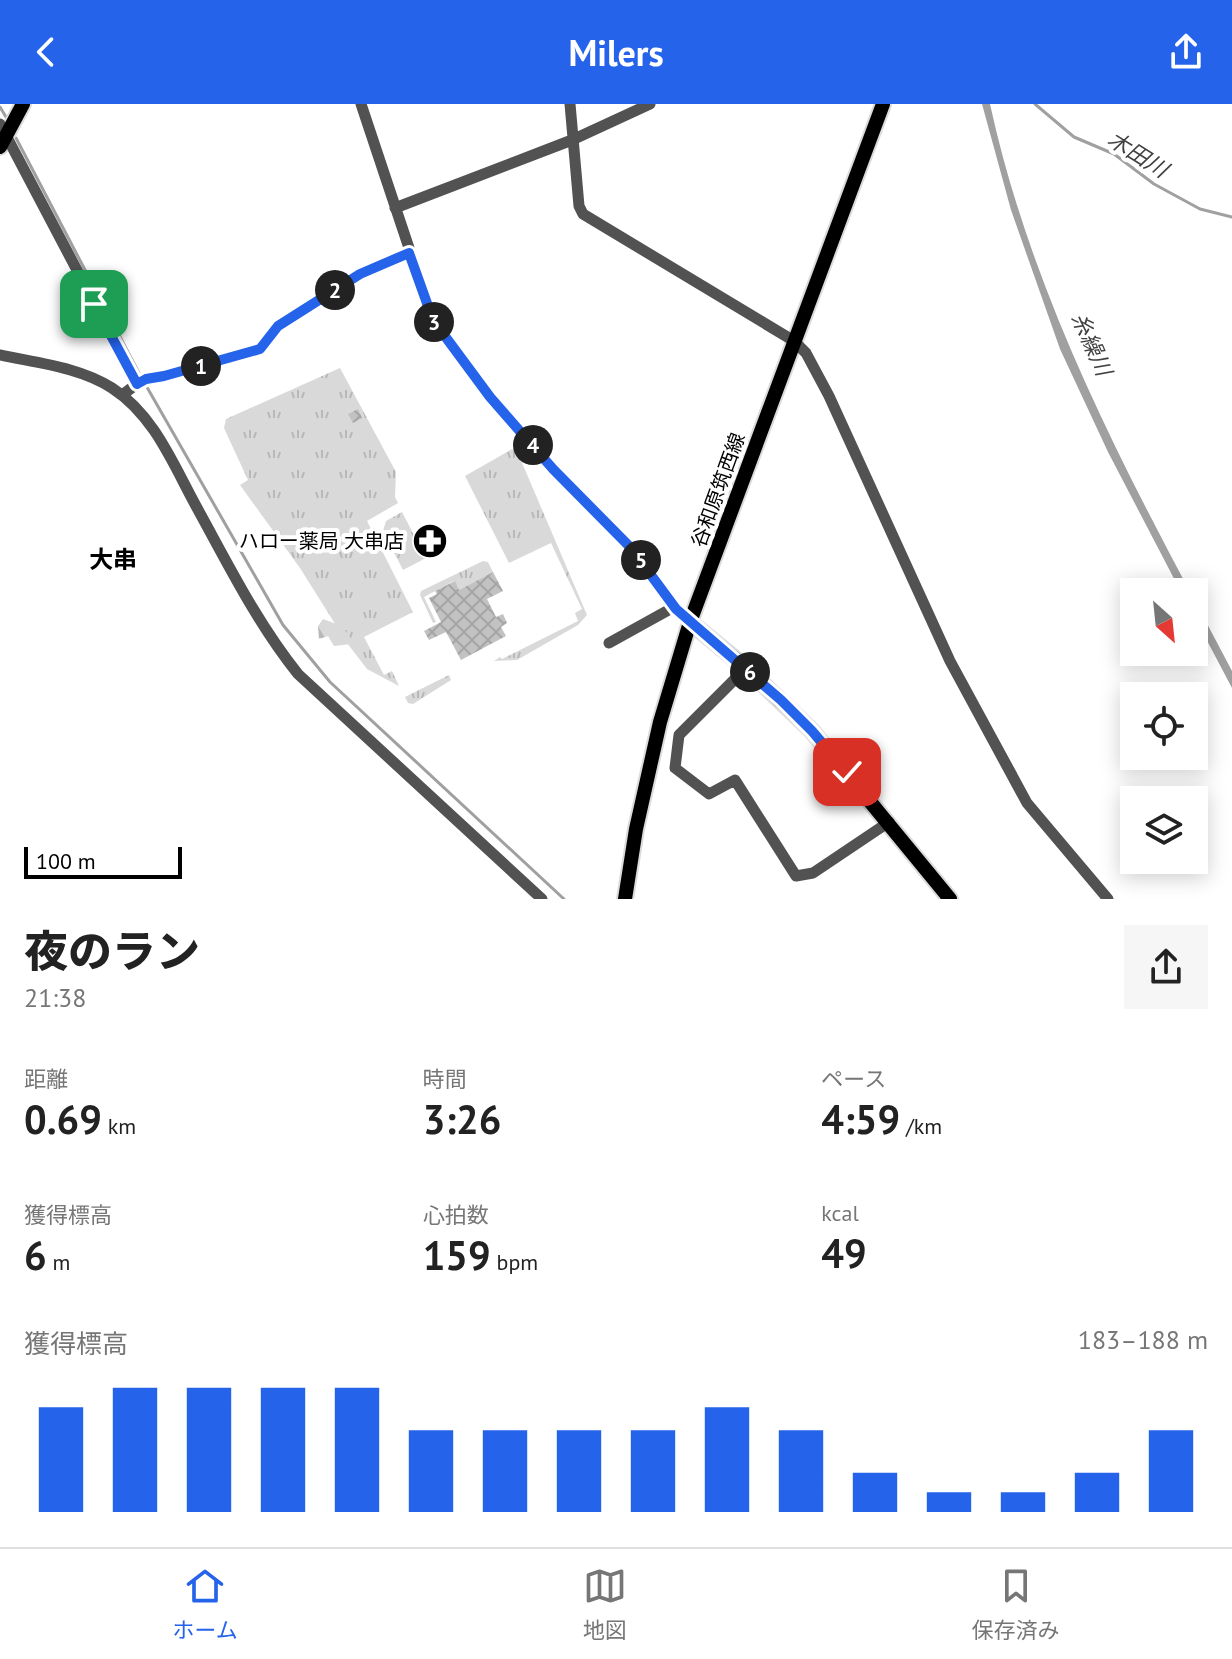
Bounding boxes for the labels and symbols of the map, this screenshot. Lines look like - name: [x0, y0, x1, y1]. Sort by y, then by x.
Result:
- water label: 木田川: [1103, 125, 1175, 184]
- pin: [60, 270, 128, 338]
- pin: 2: [315, 270, 355, 310]
- pin: 3: [414, 302, 454, 342]
- water label: 糸繰川: [1066, 308, 1119, 382]
- pin: 1: [181, 346, 221, 386]
- pin: 4: [513, 425, 553, 465]
- street label: 谷和原筑西線: [685, 429, 751, 551]
- pharmacy icon: ハロー薬局 大串店: [411, 522, 449, 560]
- place label: ハロー薬局 大串店: [239, 528, 404, 554]
- pin: 5: [621, 540, 661, 580]
- district label: 大串: [89, 544, 137, 575]
- north arrow: [1120, 578, 1208, 666]
- pin: 6: [730, 652, 770, 692]
- pin: [813, 738, 881, 806]
- scale bar: [24, 843, 182, 879]

